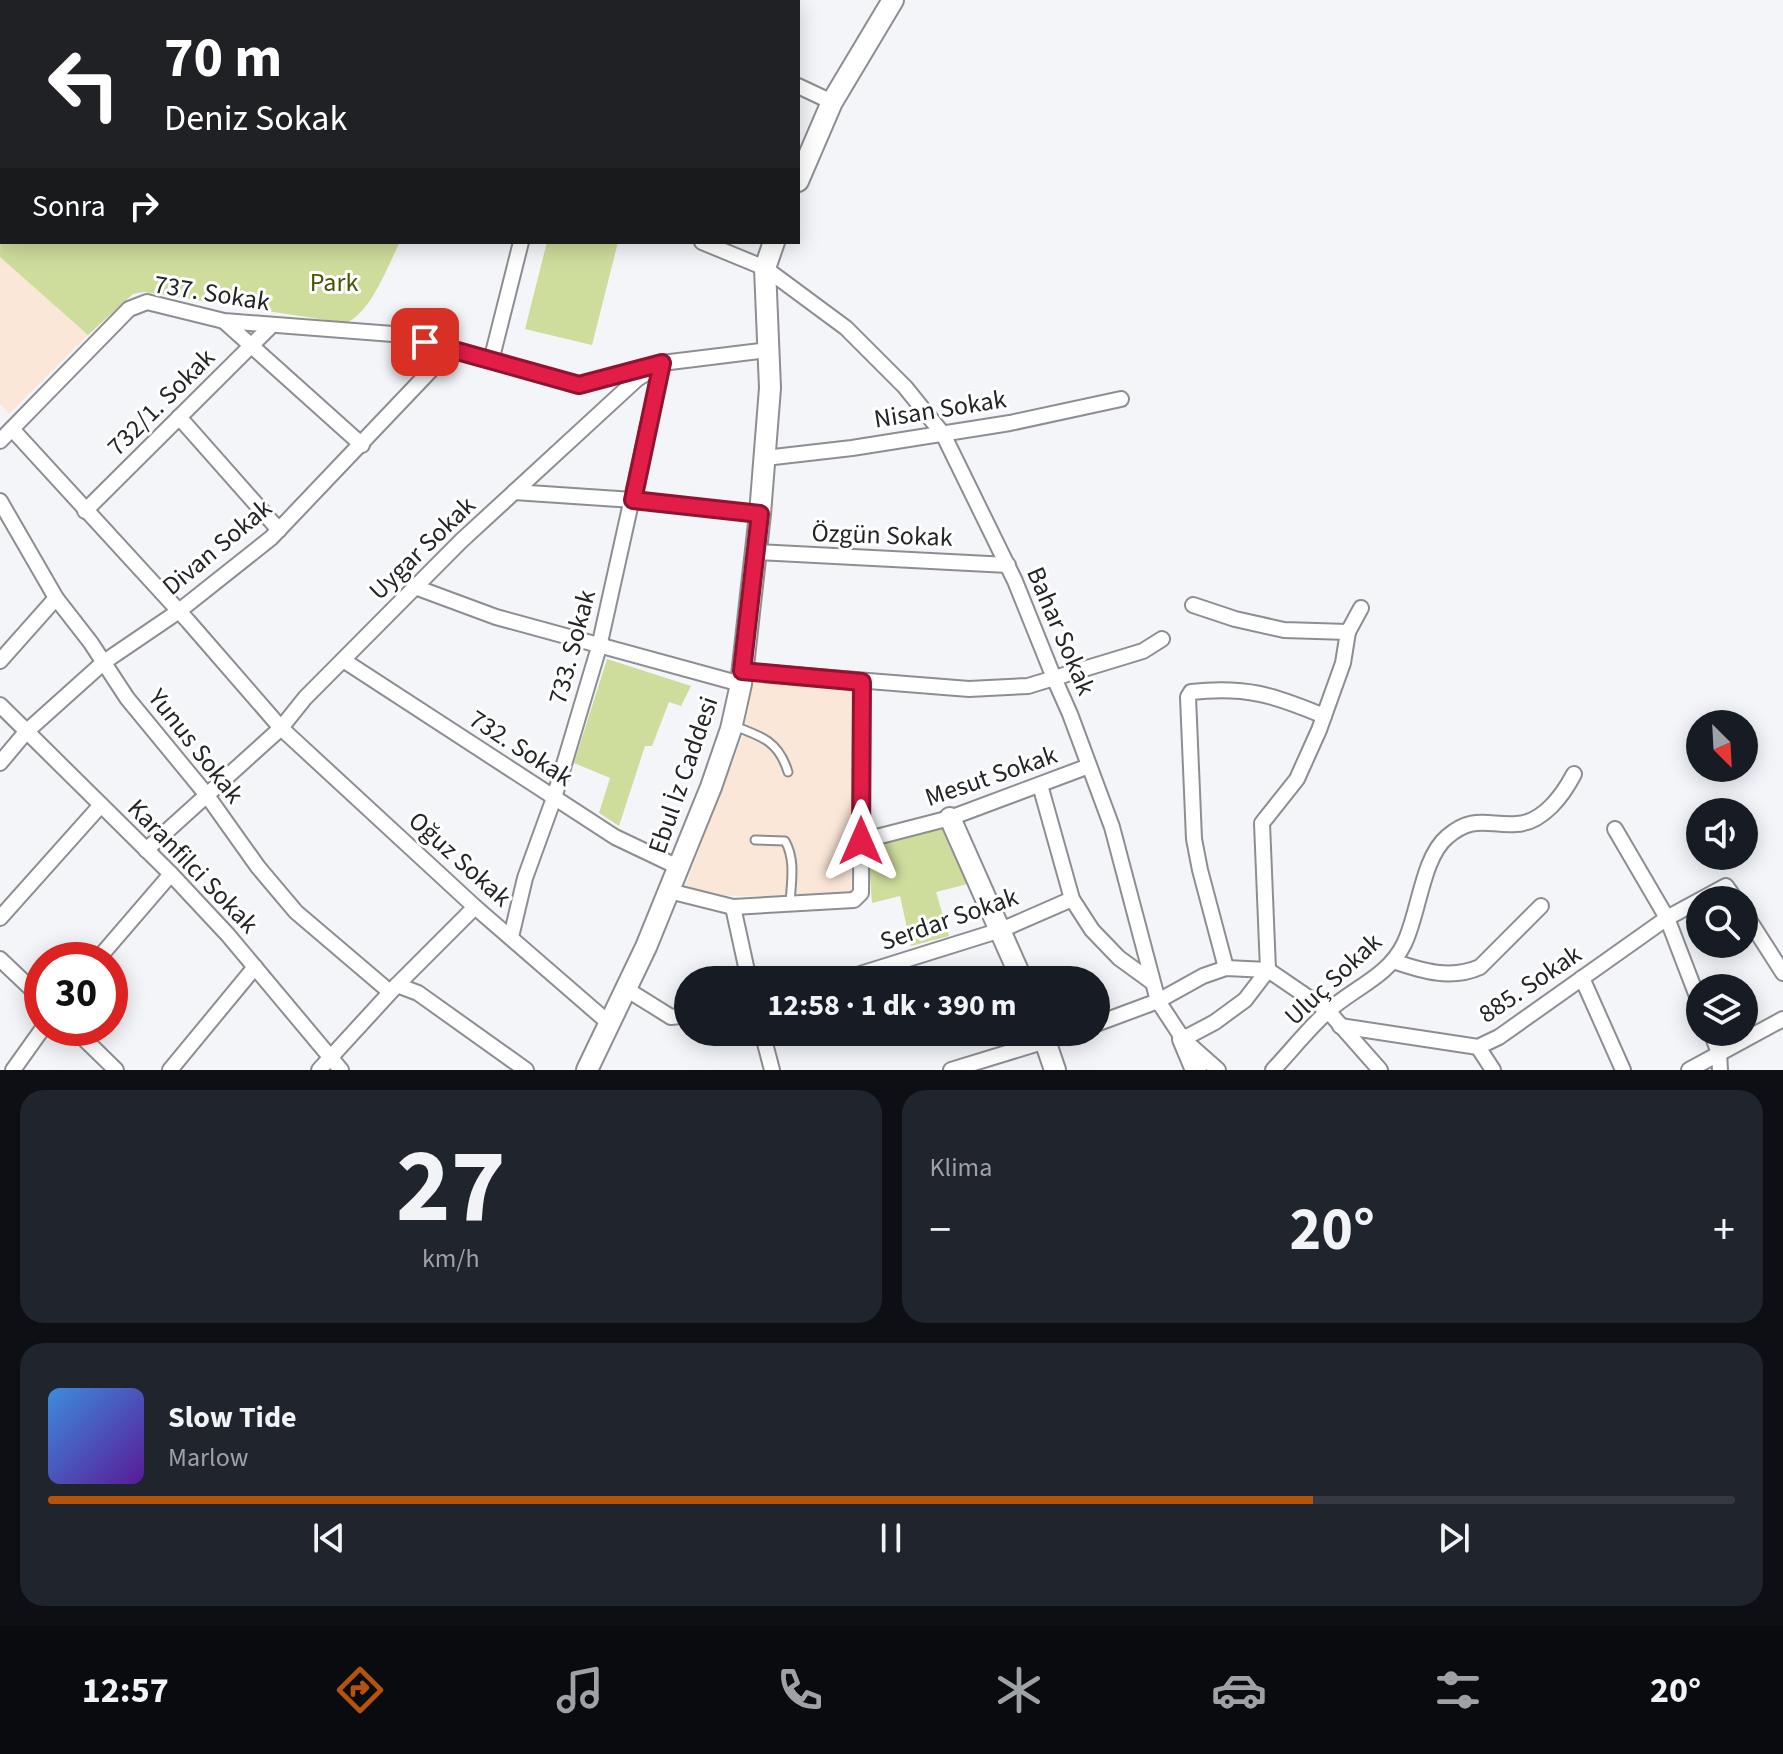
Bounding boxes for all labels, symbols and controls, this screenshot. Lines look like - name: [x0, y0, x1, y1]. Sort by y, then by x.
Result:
- text: 70 m: [164, 19, 282, 98]
- icon: left: [32, 32, 136, 136]
- text: Deniz Sokak: [164, 93, 347, 144]
- icon: right: [122, 184, 166, 228]
- text: Sonra: [32, 185, 106, 228]
- park label: Park: [310, 264, 358, 301]
- street label: 737. Sokak: [151, 266, 273, 320]
- pin: [391, 308, 459, 376]
- icon: arrive: [403, 320, 447, 364]
- street label: 732/1. Sokak: [99, 340, 223, 464]
- street label: Nisan Sokak: [871, 380, 1009, 438]
- street label: Uygar Sokak: [360, 488, 484, 608]
- street label: Divan Sokak: [154, 490, 280, 604]
- street label: Özgün Sokak: [811, 514, 953, 556]
- street label: Bahar Sokak: [1017, 561, 1105, 701]
- street label: 733. Sokak: [539, 586, 605, 708]
- street label: Yunus Sokak: [139, 680, 253, 811]
- street label: Ebul İz Caddesi: [639, 691, 727, 859]
- street label: 732. Sokak: [462, 701, 580, 795]
- north arrow: [1686, 710, 1758, 782]
- map controls: [1686, 710, 1758, 1046]
- street label: Mesut Sokak: [920, 736, 1062, 816]
- street label: Karanfilci Sokak: [119, 790, 267, 942]
- button: sound: [1686, 798, 1758, 870]
- position arrow: [819, 799, 903, 883]
- street label: Oğuz Sokak: [400, 803, 520, 915]
- street label: Serdar Sokak: [875, 878, 1023, 960]
- button: search: [1686, 886, 1758, 958]
- street label: Uluç Sokak: [1276, 924, 1390, 1034]
- street label: 885. Sokak: [1471, 936, 1589, 1032]
- speed limit sign: 30: [24, 942, 128, 1046]
- button: layers: [1686, 974, 1758, 1046]
- text: 12:58 · 1 dk · 390 m: [767, 984, 1017, 1027]
- text: 27: [396, 1114, 506, 1262]
- text: Klima: [930, 1149, 992, 1186]
- text: 20°: [1290, 1188, 1375, 1273]
- text: −: [930, 1199, 951, 1262]
- text: +: [1713, 1199, 1735, 1262]
- text: km/h: [422, 1240, 480, 1277]
- text: Slow Tide: [168, 1396, 297, 1439]
- text: Marlow: [168, 1439, 248, 1476]
- icon: previous: [307, 1516, 351, 1560]
- icon: pause: [869, 1516, 913, 1560]
- icon: next: [1432, 1516, 1476, 1560]
- icon: directions: [332, 1662, 388, 1718]
- icon: music: [552, 1662, 608, 1718]
- icon: phone: [772, 1662, 828, 1718]
- icon: climate: [991, 1662, 1047, 1718]
- icon: car: [1211, 1662, 1267, 1718]
- icon: filters: [1430, 1662, 1486, 1718]
- text: 12:57: [82, 1665, 169, 1716]
- text: 20°: [1650, 1665, 1701, 1716]

